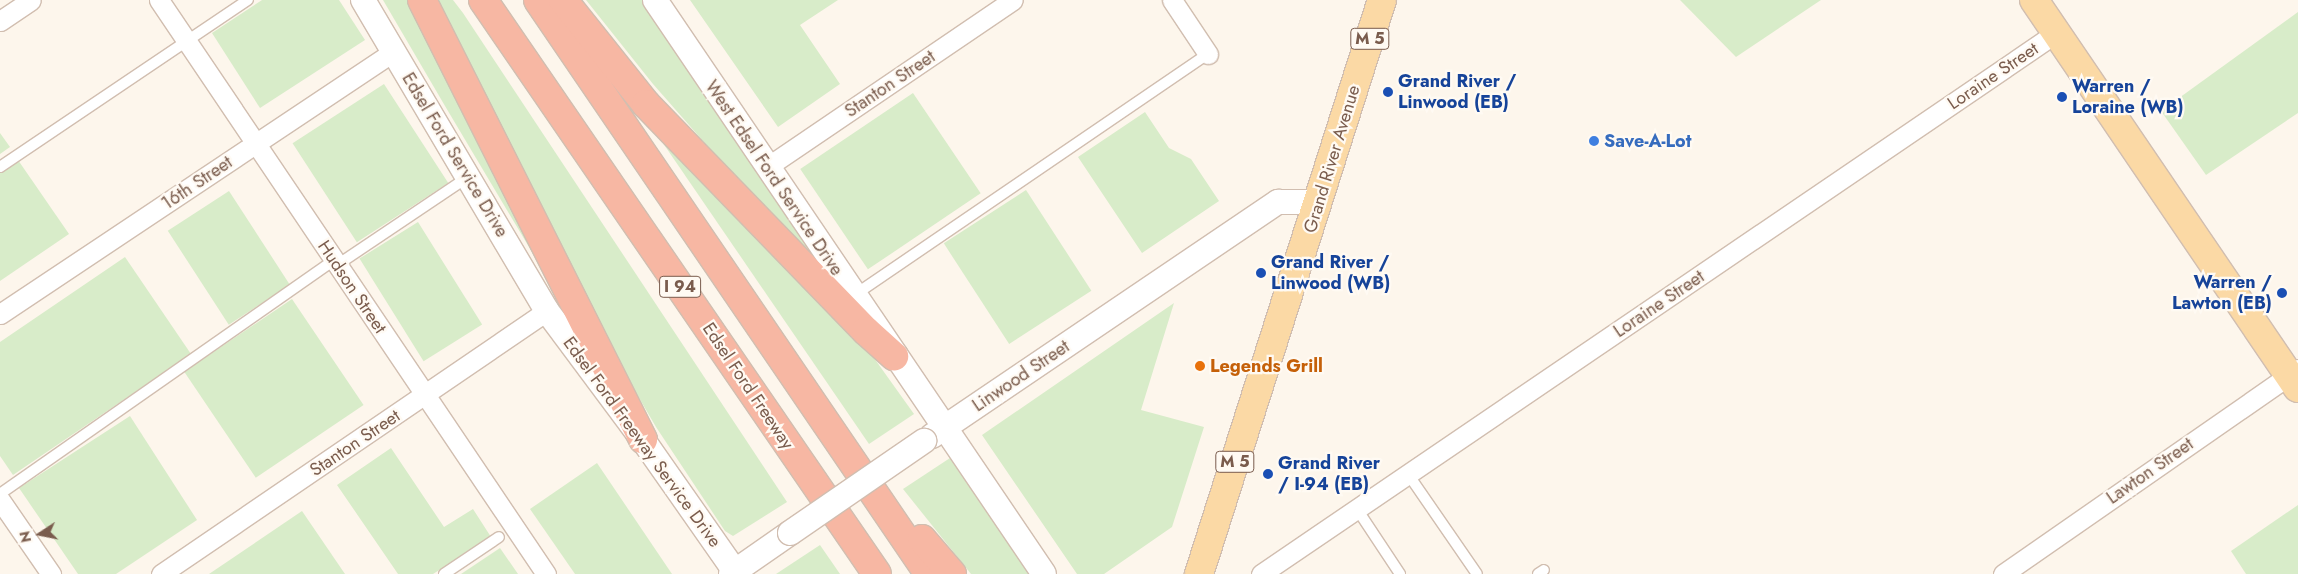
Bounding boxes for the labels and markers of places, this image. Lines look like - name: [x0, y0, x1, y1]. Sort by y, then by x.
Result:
- place label: Grand River / Linwood (EB): [1398, 71, 1516, 114]
- place label: Warren / Loraine (WB): [2072, 76, 2184, 118]
- marker: Grand River / Linwood (EB): [1382, 86, 1394, 98]
- marker: Warren / Loraine (WB): [2056, 91, 2068, 103]
- place label: Save-A-Lot: [1604, 130, 1691, 152]
- marker: Save-A-Lot: [1588, 135, 1600, 147]
- place label: Grand River / Linwood (WB): [1271, 252, 1390, 294]
- marker: Grand River / Linwood (WB): [1255, 267, 1267, 279]
- place label: Warren / Lawton (EB): [2172, 272, 2272, 314]
- marker: Warren / Lawton (EB): [2276, 287, 2288, 299]
- place label: Legends Grill: [1210, 355, 1323, 377]
- marker: Legends Grill: [1194, 360, 1206, 372]
- place label: Grand River / I-94 (EB): [1278, 453, 1380, 496]
- marker: Grand River / I-94 (EB): [1262, 468, 1274, 480]

